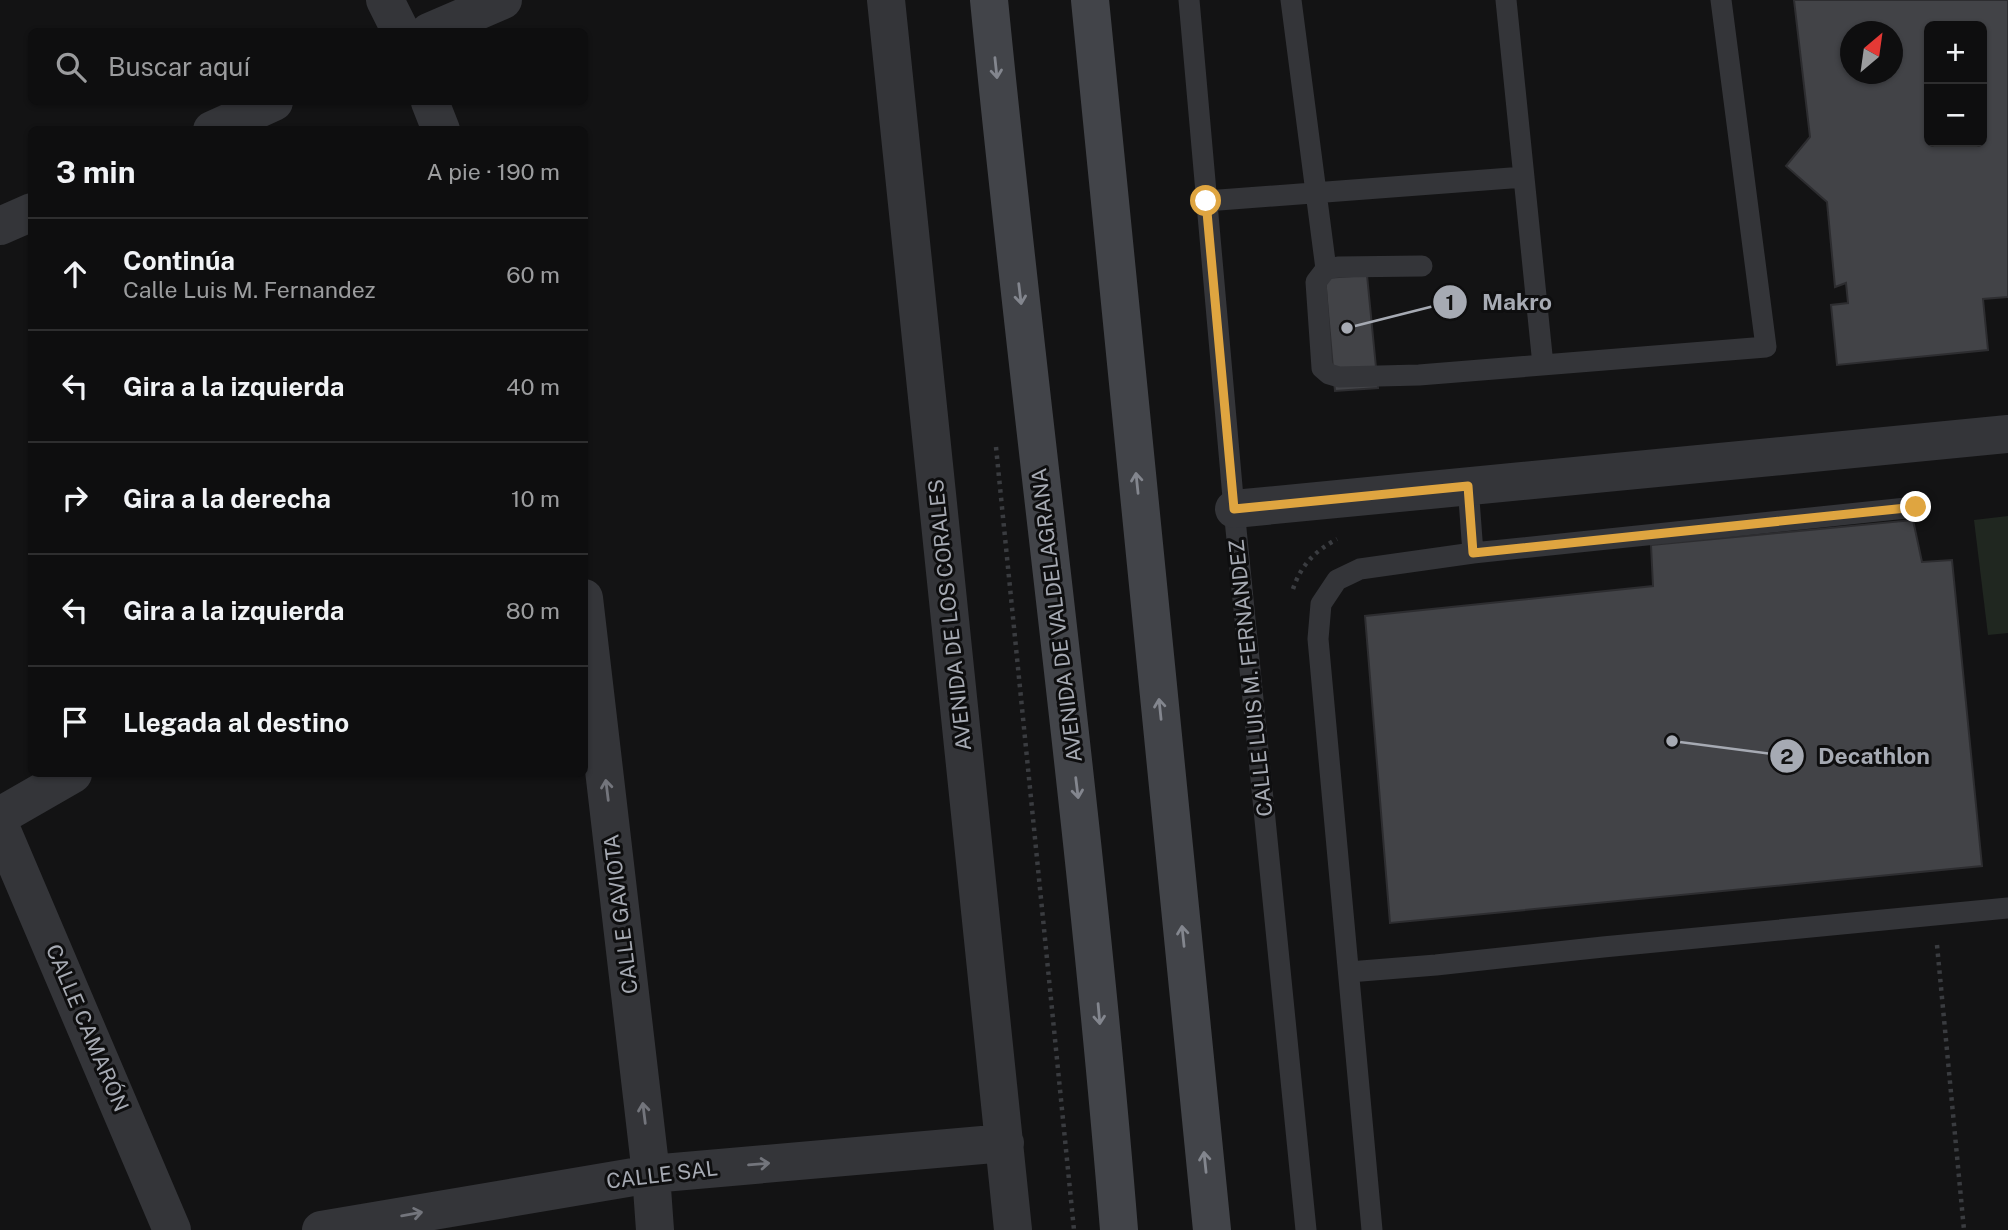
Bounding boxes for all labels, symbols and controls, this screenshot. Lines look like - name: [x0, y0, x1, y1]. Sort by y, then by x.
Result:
- north arrow: [1840, 21, 1903, 84]
- map controls: [1924, 21, 1987, 147]
- button: +: [1924, 21, 1987, 84]
- search box: [28, 28, 588, 105]
- icon: search: [52, 48, 90, 86]
- text: Buscar aquí: [108, 51, 250, 82]
- one-way arrow: [989, 56, 1002, 79]
- button: −: [1924, 84, 1987, 147]
- text: 3 min: [56, 154, 135, 190]
- text: A pie · 190 m: [426, 158, 560, 185]
- route start: [1190, 185, 1221, 216]
- text: Continúa: [123, 245, 235, 276]
- icon: ahead: [56, 255, 94, 293]
- text: 60 m: [506, 261, 560, 288]
- text: Calle Luis M. Fernandez: [123, 276, 376, 303]
- callout: Makro: [1433, 280, 1566, 324]
- one-way arrow: [1013, 282, 1026, 305]
- text: Makro: [1482, 288, 1552, 315]
- text: 1: [1446, 290, 1455, 315]
- icon: left: [56, 367, 94, 405]
- text: Gira a la izquierda: [123, 371, 345, 402]
- text: 40 m: [506, 373, 560, 400]
- street label: AVENIDA DE VALDELAGRANA: [1026, 466, 1087, 764]
- one-way arrow: [1131, 472, 1144, 495]
- street label: AVENIDA DE LOS CORALES: [923, 478, 976, 752]
- icon: right: [56, 479, 94, 517]
- text: Gira a la derecha: [123, 483, 331, 514]
- text: 10 m: [511, 485, 560, 512]
- route end: [1900, 491, 1931, 522]
- street label: CALLE LUIS M. FERNANDEZ: [1224, 538, 1277, 818]
- icon: left: [56, 591, 94, 629]
- text: Gira a la izquierda: [123, 595, 345, 626]
- text: 80 m: [506, 597, 560, 624]
- one-way arrow: [1153, 699, 1166, 721]
- icon: arrive: [56, 703, 94, 741]
- text: Llegada al destino: [123, 707, 349, 738]
- callout: Decathlon: [1769, 734, 1944, 778]
- text: Decathlon: [1818, 742, 1930, 769]
- text: 2: [1780, 744, 1794, 769]
- one-way arrow: [1070, 776, 1083, 799]
- one-way arrow: [600, 779, 613, 802]
- street label: CALLE GAVIOTA: [598, 833, 643, 995]
- one-way arrow: [1176, 925, 1189, 948]
- street label: CALLE CAMARÓN: [41, 940, 134, 1115]
- one-way arrow: [1093, 1002, 1106, 1025]
- one-way arrow: [637, 1102, 650, 1125]
- one-way arrow: [1198, 1151, 1211, 1174]
- street label: CALLE SAL: [605, 1155, 719, 1194]
- one-way arrow: [747, 1157, 769, 1170]
- one-way arrow: [401, 1207, 423, 1220]

